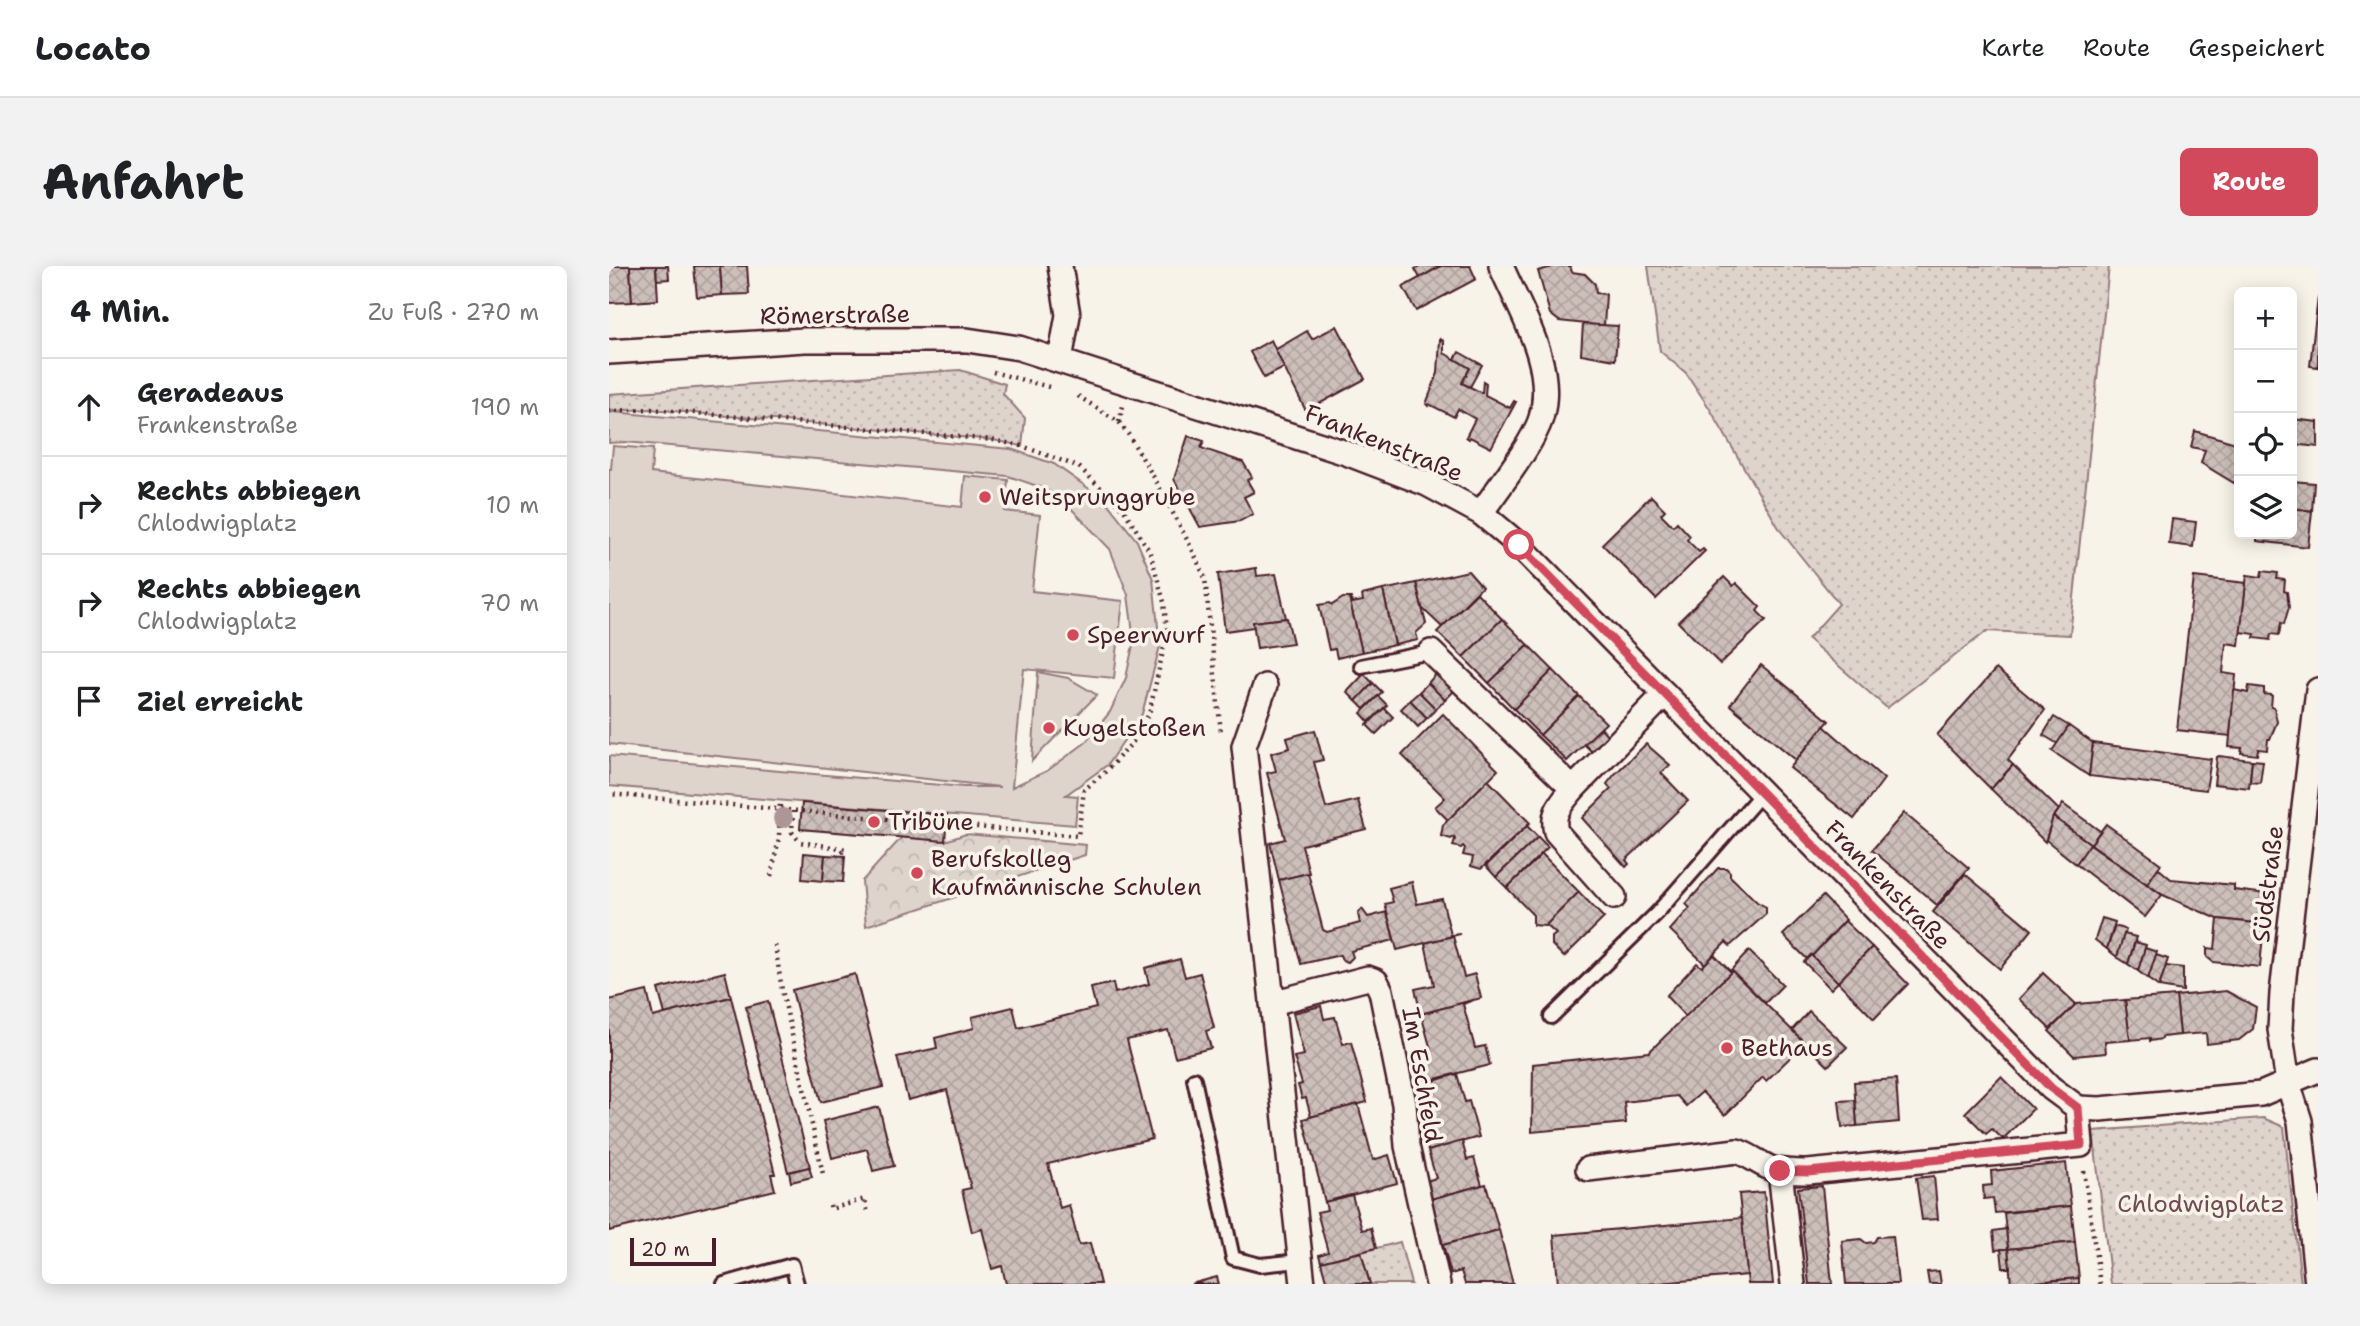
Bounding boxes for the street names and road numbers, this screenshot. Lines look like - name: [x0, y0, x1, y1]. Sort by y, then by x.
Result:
- street label: Römerstraße: [760, 298, 910, 332]
- street label: Frankenstraße: [1300, 397, 1468, 489]
- street label: Frankenstraße: [1818, 813, 1958, 957]
- street label: Südstraße: [2245, 824, 2291, 944]
- street label: Im Eschfeld: [1394, 1005, 1450, 1145]

